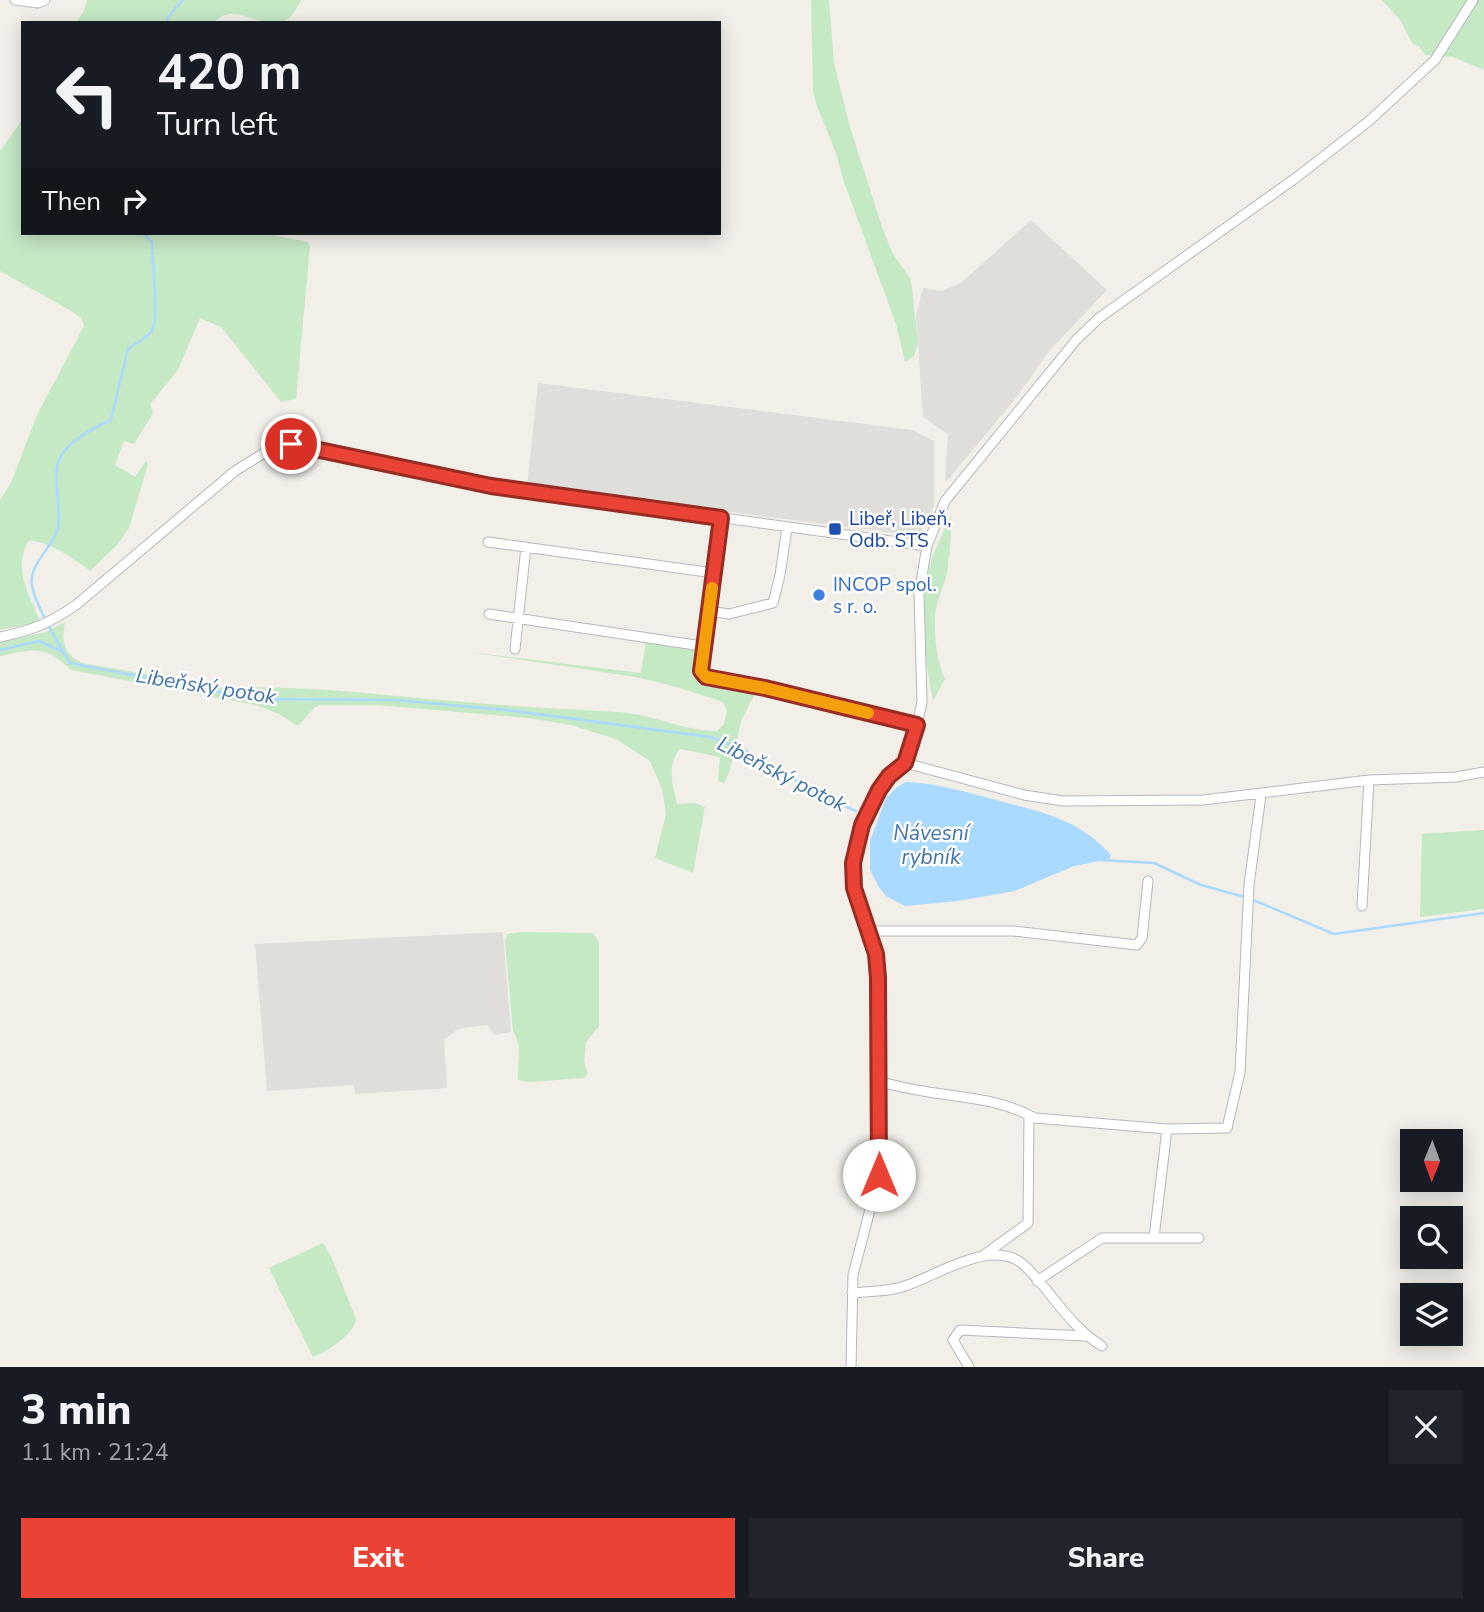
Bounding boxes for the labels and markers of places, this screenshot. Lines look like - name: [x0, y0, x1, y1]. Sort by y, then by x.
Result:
- pin: [261, 414, 321, 474]
- place label: Libeř, Libeň, Odb. STS: [849, 506, 952, 554]
- marker: Libeř, Libeň, Odb. STS: [827, 521, 843, 537]
- place label: INCOP spol. s r. o.: [833, 572, 937, 620]
- marker: INCOP spol. s r. o.: [811, 587, 827, 603]

